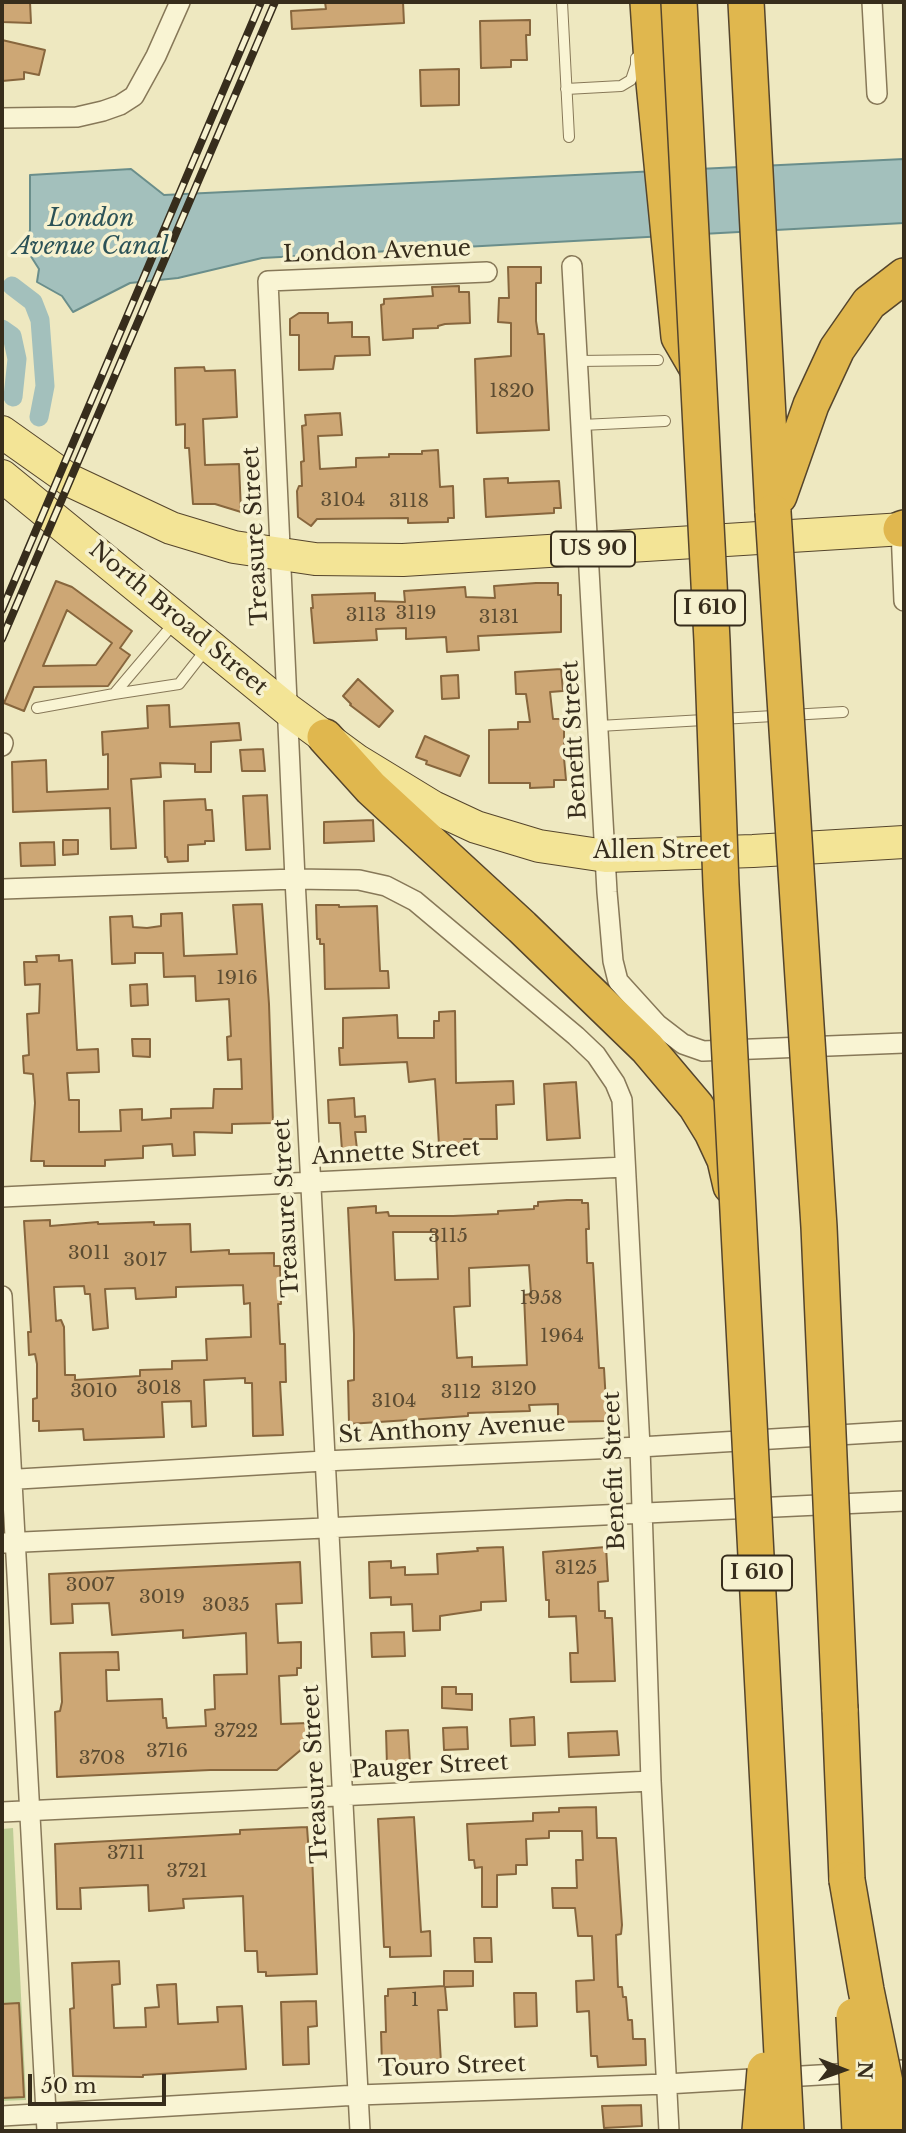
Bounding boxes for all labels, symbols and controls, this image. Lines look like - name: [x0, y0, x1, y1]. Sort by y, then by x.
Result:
- water label: London Avenue Canal: [13, 205, 169, 261]
- street label: London Avenue: [282, 235, 472, 269]
- house number: 1820: [489, 381, 535, 403]
- street label: Treasure Street: [238, 446, 274, 626]
- house number: 3104: [321, 490, 365, 512]
- house number: 3118: [389, 491, 429, 513]
- road number: US 90: [551, 532, 635, 566]
- street label: North Broad Street: [83, 536, 273, 702]
- road number: I 610: [675, 590, 745, 626]
- house number: 3119: [396, 603, 436, 625]
- house number: 3113: [346, 605, 386, 627]
- house number: 3131: [479, 607, 519, 629]
- street label: Benefit Street: [557, 660, 593, 820]
- street label: Allen Street: [593, 838, 731, 866]
- house number: 1916: [216, 968, 258, 990]
- street label: Treasure Street: [269, 1118, 305, 1298]
- street label: Annette Street: [311, 1135, 481, 1171]
- house number: 3115: [428, 1226, 468, 1248]
- house number: 3011: [68, 1243, 110, 1265]
- house number: 3017: [123, 1250, 167, 1272]
- house number: 1958: [520, 1288, 562, 1310]
- house number: 1964: [540, 1326, 584, 1348]
- house number: 3018: [136, 1378, 182, 1400]
- house number: 3120: [491, 1379, 537, 1401]
- house number: 3010: [70, 1381, 118, 1403]
- house number: 3112: [441, 1382, 481, 1404]
- house number: 3104: [372, 1391, 416, 1413]
- street label: Benefit Street: [598, 1391, 632, 1551]
- street label: St Anthony Avenue: [338, 1410, 566, 1450]
- road number: I 610: [722, 1556, 792, 1590]
- house number: 3125: [555, 1558, 597, 1580]
- house number: 3007: [66, 1575, 114, 1597]
- house number: 3019: [139, 1587, 185, 1609]
- house number: 3035: [202, 1595, 250, 1617]
- street label: Treasure Street: [298, 1684, 334, 1864]
- house number: 3722: [214, 1721, 258, 1743]
- house number: 3716: [146, 1741, 188, 1763]
- house number: 3708: [79, 1748, 125, 1770]
- street label: Pauger Street: [351, 1749, 509, 1785]
- house number: 3711: [107, 1843, 145, 1865]
- house number: 3721: [166, 1861, 208, 1883]
- house number: 1: [411, 1990, 419, 2012]
- north arrow: [808, 2035, 878, 2105]
- street label: Touro Street: [378, 2051, 526, 2083]
- scale bar: [32, 2060, 170, 2104]
- text: N: [853, 2061, 876, 2080]
- text: 50 m: [41, 2073, 96, 2099]

